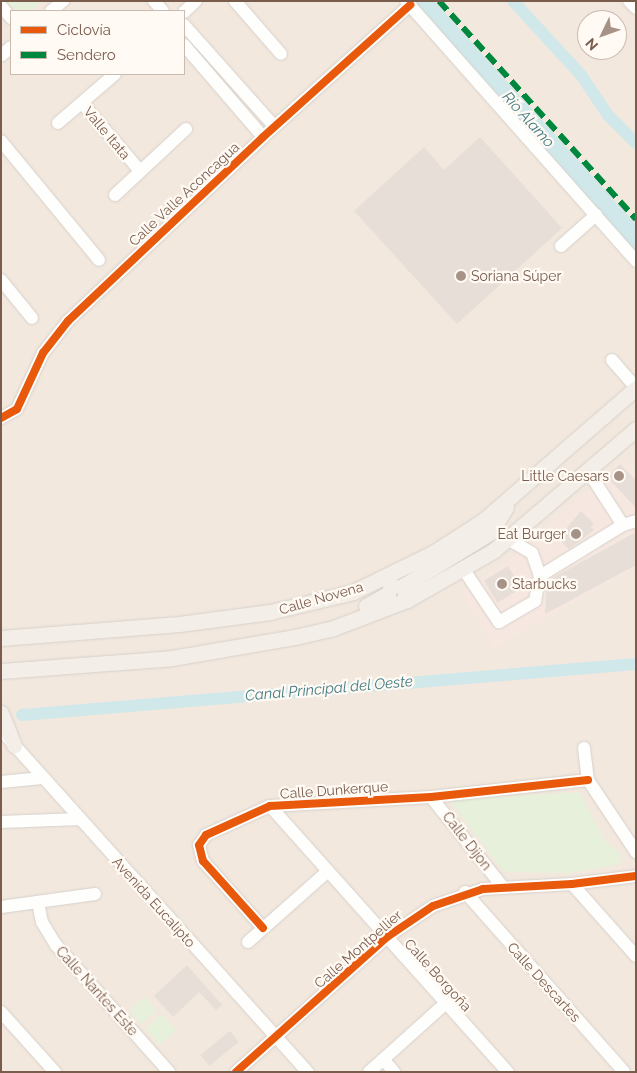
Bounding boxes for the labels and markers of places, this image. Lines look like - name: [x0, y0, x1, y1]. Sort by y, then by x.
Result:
- place label: Soriana Súper: [471, 268, 561, 284]
- marker: Soriana Súper: [455, 270, 467, 282]
- place label: Little Caesars: [521, 468, 609, 484]
- marker: Little Caesars: [613, 470, 625, 482]
- place label: Eat Burger: [498, 526, 566, 542]
- marker: Eat Burger: [570, 528, 582, 540]
- place label: Starbucks: [512, 576, 576, 592]
- marker: Starbucks: [496, 578, 508, 590]

